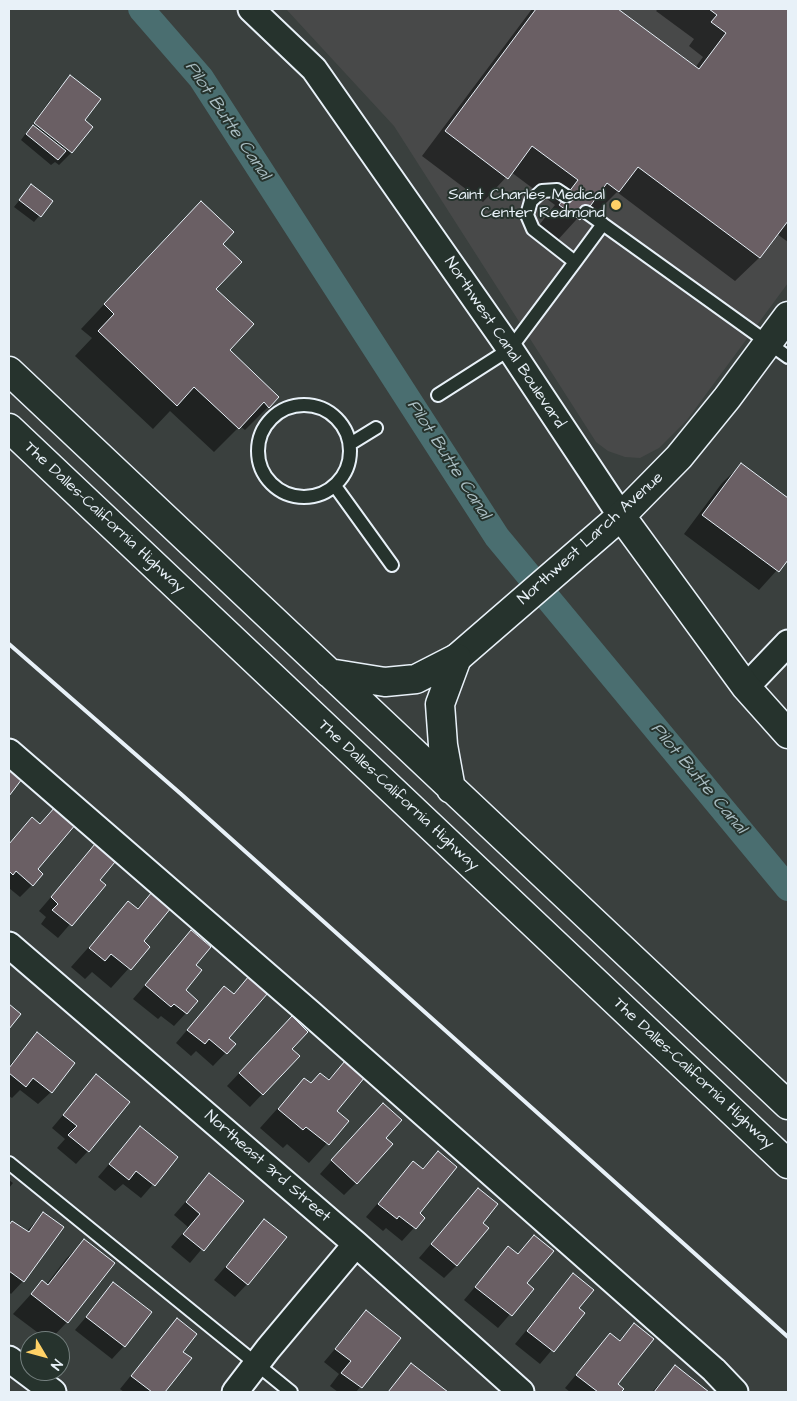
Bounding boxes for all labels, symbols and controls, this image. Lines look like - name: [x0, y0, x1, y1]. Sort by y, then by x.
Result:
- water label: Pilot Butte Canal: [179, 58, 275, 184]
- place label: Saint Charles Medical Center Redmond: [448, 186, 605, 224]
- marker: Saint Charles Medical Center Redmond: [609, 198, 623, 212]
- street label: Northwest Canal Boulevard: [439, 254, 569, 432]
- water label: Pilot Butte Canal: [401, 396, 495, 524]
- street label: The Dalles-California Highway: [20, 438, 188, 598]
- street label: Northwest Larch Avenue: [514, 469, 668, 609]
- street label: The Dalles-California Highway: [314, 716, 482, 876]
- water label: Pilot Butte Canal: [645, 719, 751, 839]
- street label: The Dalles-California Highway: [609, 994, 777, 1154]
- street label: Northeast 3rd Street: [200, 1107, 334, 1227]
- north arrow: [20, 1331, 70, 1381]
- text: N: [46, 1355, 67, 1374]

